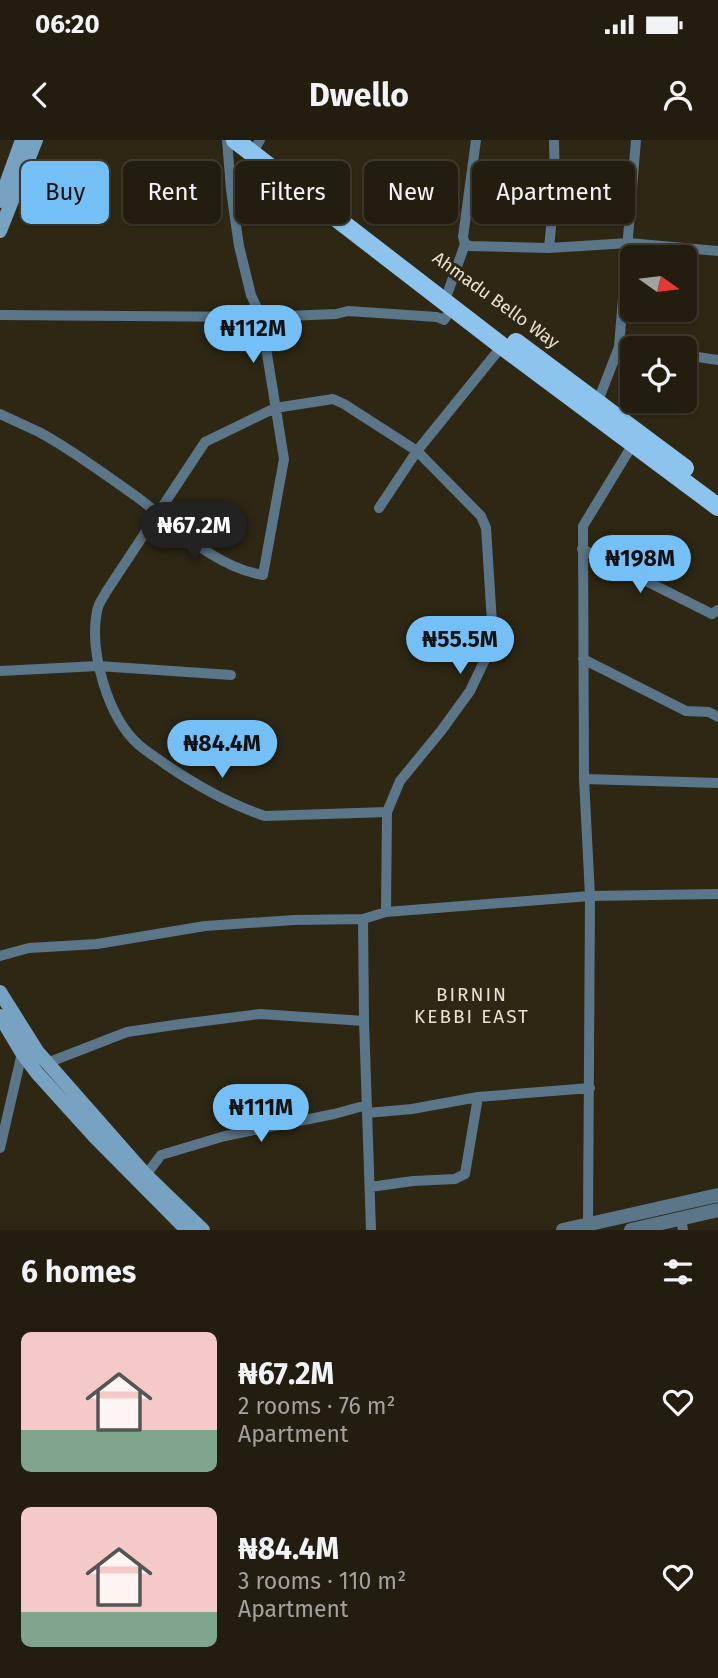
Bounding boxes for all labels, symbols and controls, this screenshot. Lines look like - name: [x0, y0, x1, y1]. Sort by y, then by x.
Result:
- text: 06:20: [35, 9, 100, 40]
- icon: back: [21, 76, 59, 114]
- text: Dwello: [309, 76, 409, 114]
- icon: person: [659, 76, 697, 114]
- chip: Buy: [21, 161, 109, 224]
- chip: Rent: [123, 161, 221, 224]
- chip: Filters: [235, 161, 350, 224]
- chip: New: [364, 161, 458, 224]
- chip: Apartment: [472, 161, 635, 224]
- north arrow: [620, 245, 696, 322]
- map controls: [620, 245, 697, 413]
- street label: Ahmadu Bello Way: [428, 247, 564, 353]
- pin: ₦112M: [204, 306, 302, 365]
- text: ₦112M: [220, 314, 286, 342]
- button: locate: [620, 336, 697, 413]
- pin: ₦67.2M: [137, 502, 251, 562]
- text: ₦67.2M: [157, 511, 231, 539]
- pin: ₦198M: [591, 536, 689, 595]
- text: ₦198M: [605, 544, 675, 572]
- pin: ₦55.5M: [403, 616, 517, 676]
- text: ₦55.5M: [422, 625, 498, 653]
- pin: ₦84.4M: [165, 720, 279, 780]
- text: ₦84.4M: [183, 729, 261, 757]
- district label: BIRNIN KEBBI EAST: [414, 983, 530, 1028]
- pin: ₦111M: [212, 1084, 310, 1144]
- text: ₦111M: [229, 1093, 293, 1121]
- icon: filters: [659, 1253, 697, 1291]
- text: 6 homes: [21, 1254, 136, 1290]
- text: ₦67.2M: [238, 1356, 334, 1392]
- icon: home: [77, 1360, 161, 1444]
- icon: heart: [659, 1383, 697, 1421]
- text: 2 rooms · 76 m²: [238, 1392, 396, 1420]
- text: Apartment: [238, 1420, 348, 1448]
- text: ₦84.4M: [238, 1531, 339, 1567]
- icon: home: [77, 1535, 161, 1619]
- icon: heart: [659, 1558, 697, 1596]
- text: 3 rooms · 110 m²: [238, 1567, 406, 1595]
- text: Apartment: [238, 1595, 348, 1623]

